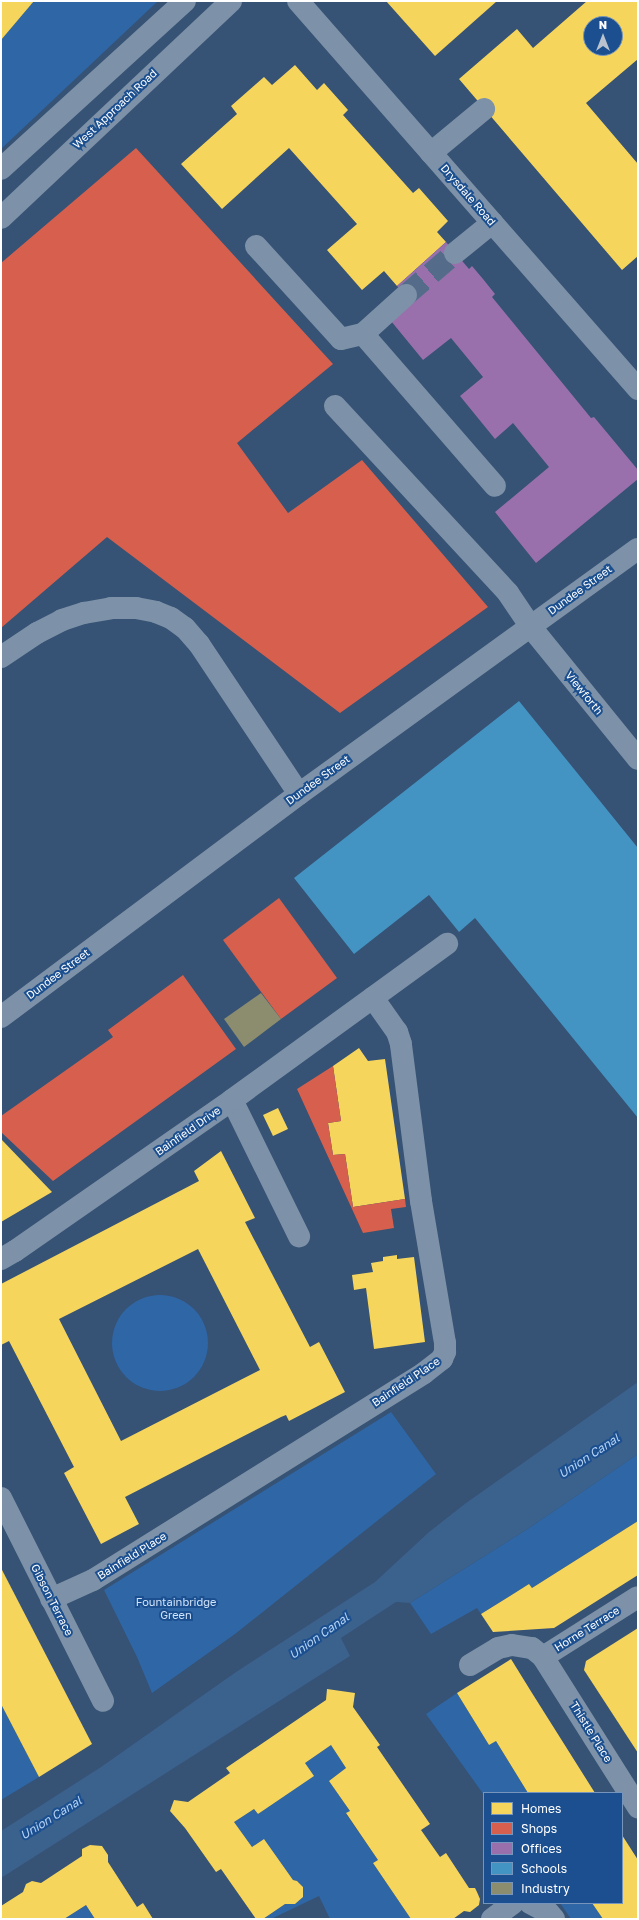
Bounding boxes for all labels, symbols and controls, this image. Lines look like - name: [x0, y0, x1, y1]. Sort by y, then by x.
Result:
- north arrow: [583, 16, 623, 56]
- text: N: [599, 18, 607, 31]
- street label: West Approach Road: [70, 67, 160, 151]
- street label: Drysdale Road: [438, 162, 498, 228]
- street label: Dundee Street: [545, 562, 615, 618]
- street label: Viewforth: [563, 669, 605, 717]
- street label: Dundee Street: [283, 752, 353, 808]
- street label: Dundee Street: [24, 946, 92, 1002]
- street label: Bainfield Drive: [153, 1104, 223, 1158]
- street label: Bainfield Place: [370, 1354, 442, 1410]
- water label: Union Canal: [556, 1431, 622, 1481]
- street label: Bainfield Place: [95, 1530, 169, 1582]
- street label: Gibson Terrace: [28, 1562, 76, 1638]
- park label: Fountainbridge Green: [136, 1596, 216, 1622]
- street label: Horne Terrace: [552, 1604, 622, 1654]
- water label: Union Canal: [286, 1610, 352, 1662]
- street label: Thistle Place: [567, 1699, 615, 1765]
- legend: [483, 1792, 623, 1904]
- water label: Union Canal: [18, 1793, 84, 1843]
- text: Homes: [521, 1801, 561, 1816]
- text: Shops: [521, 1821, 557, 1836]
- text: Offices: [521, 1841, 562, 1856]
- text: Schools: [521, 1861, 567, 1876]
- text: Industry: [521, 1881, 570, 1896]

